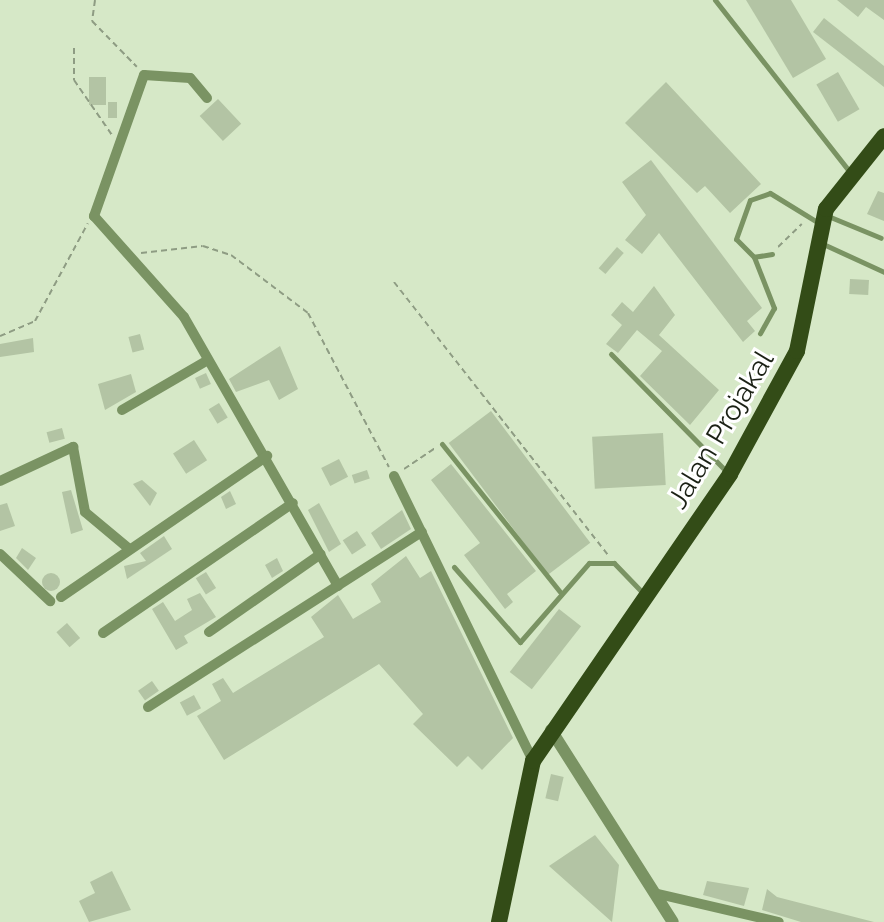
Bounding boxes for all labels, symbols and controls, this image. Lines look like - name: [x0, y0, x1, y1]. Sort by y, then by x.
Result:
- street label: Jalan Projakal: [661, 345, 781, 515]

